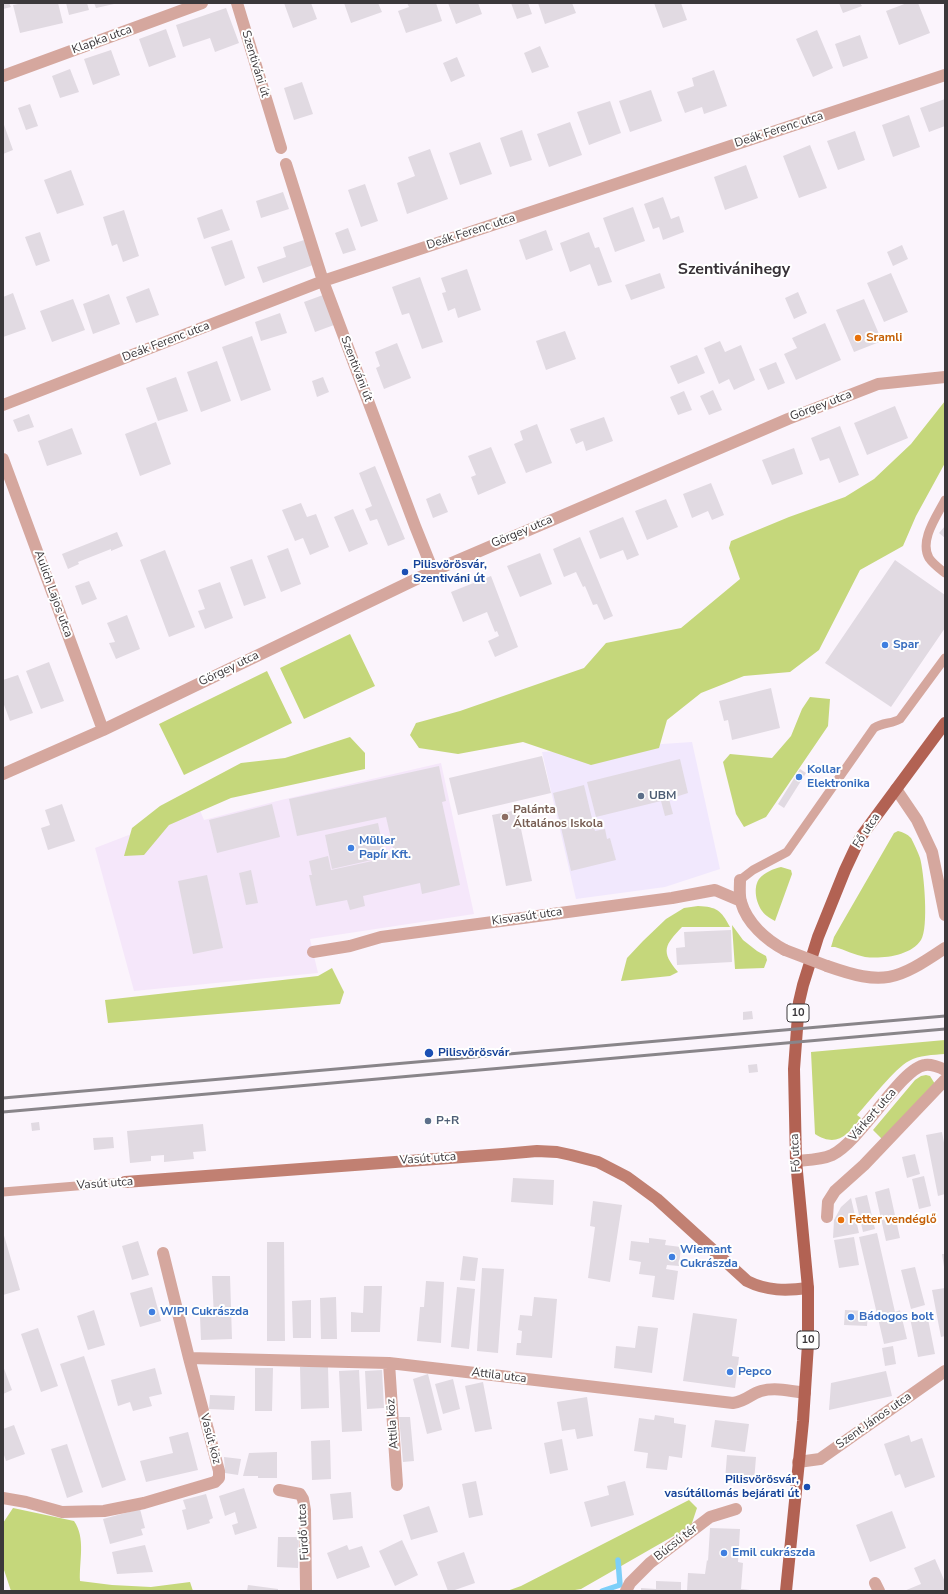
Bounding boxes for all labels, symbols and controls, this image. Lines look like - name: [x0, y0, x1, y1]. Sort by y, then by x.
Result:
- street label: Klapka utca: [70, 23, 134, 57]
- street label: Szentiváni út: [238, 29, 272, 99]
- street label: Deák Ferenc utca: [733, 109, 825, 151]
- street label: Deák Ferenc utca: [425, 211, 517, 253]
- district label: Szentivánihegy: [678, 260, 790, 280]
- street label: Deák Ferenc utca: [120, 319, 212, 365]
- place label: Sramli: [866, 331, 902, 345]
- marker: Sramli: [853, 333, 863, 343]
- street label: Szentiváni út: [337, 334, 375, 404]
- street label: Görgey utca: [788, 388, 854, 424]
- street label: Görgey utca: [489, 513, 555, 551]
- street label: Aulich Lajos utca: [31, 549, 75, 639]
- place label: Pilisvörösvár, Szentiváni út: [413, 558, 487, 586]
- marker: Pilisvörösvár, Szentiváni út: [400, 567, 410, 577]
- place label: Spar: [893, 638, 919, 652]
- marker: Spar: [880, 640, 890, 650]
- street label: Görgey utca: [197, 648, 261, 690]
- place label: Kollar Elektronika: [807, 763, 870, 791]
- marker: Kollar Elektronika: [794, 772, 804, 782]
- place label: UBM: [649, 789, 677, 803]
- marker: UBM: [636, 791, 646, 801]
- place label: Palánta Általános Iskola: [513, 803, 603, 831]
- street label: Fő utca: [850, 811, 884, 851]
- marker: Palánta Általános Iskola: [500, 812, 510, 822]
- place label: Müller Papír Kft.: [359, 834, 411, 862]
- marker: Müller Papír Kft.: [346, 843, 356, 853]
- street label: Kisvasút utca: [491, 905, 563, 929]
- road number: 10: [787, 1004, 809, 1022]
- place label: Pilisvörösvár: [438, 1046, 509, 1060]
- marker: Pilisvörösvár: [423, 1047, 435, 1059]
- street label: Várkert utca: [846, 1086, 900, 1144]
- place label: P+R: [436, 1114, 459, 1128]
- marker: P+R: [423, 1116, 433, 1126]
- street label: Fő utca: [788, 1133, 804, 1173]
- street label: Vasút utca: [399, 1150, 457, 1168]
- street label: Vasút utca: [76, 1175, 134, 1193]
- place label: Fetter vendéglő: [849, 1213, 937, 1227]
- marker: Fetter vendéglő: [836, 1215, 846, 1225]
- place label: Wiemant Cukrászda: [680, 1243, 738, 1271]
- marker: Wiemant Cukrászda: [667, 1252, 677, 1262]
- place label: WIPI Cukrászda: [160, 1305, 249, 1319]
- marker: WIPI Cukrászda: [147, 1307, 157, 1317]
- place label: Bádogos bolt: [859, 1310, 934, 1324]
- marker: Bádogos bolt: [846, 1312, 856, 1322]
- road number: 10: [797, 1331, 819, 1349]
- street label: Attila utca: [471, 1365, 527, 1387]
- place label: Pepco: [738, 1365, 772, 1379]
- marker: Pepco: [725, 1367, 735, 1377]
- street label: Szent János utca: [834, 1390, 914, 1452]
- street label: Attila köz: [384, 1398, 402, 1450]
- street label: Vasút köz: [196, 1412, 224, 1466]
- place label: Pilisvörösvár, vasútállomás bejárati út: [665, 1473, 799, 1501]
- marker: Pilisvörösvár, vasútállomás bejárati út: [802, 1482, 812, 1492]
- street label: Fürdő utca: [295, 1503, 313, 1561]
- street label: Búcsú tér: [652, 1522, 700, 1564]
- place label: Emil cukrászda: [732, 1546, 815, 1560]
- marker: Emil cukrászda: [719, 1548, 729, 1558]

